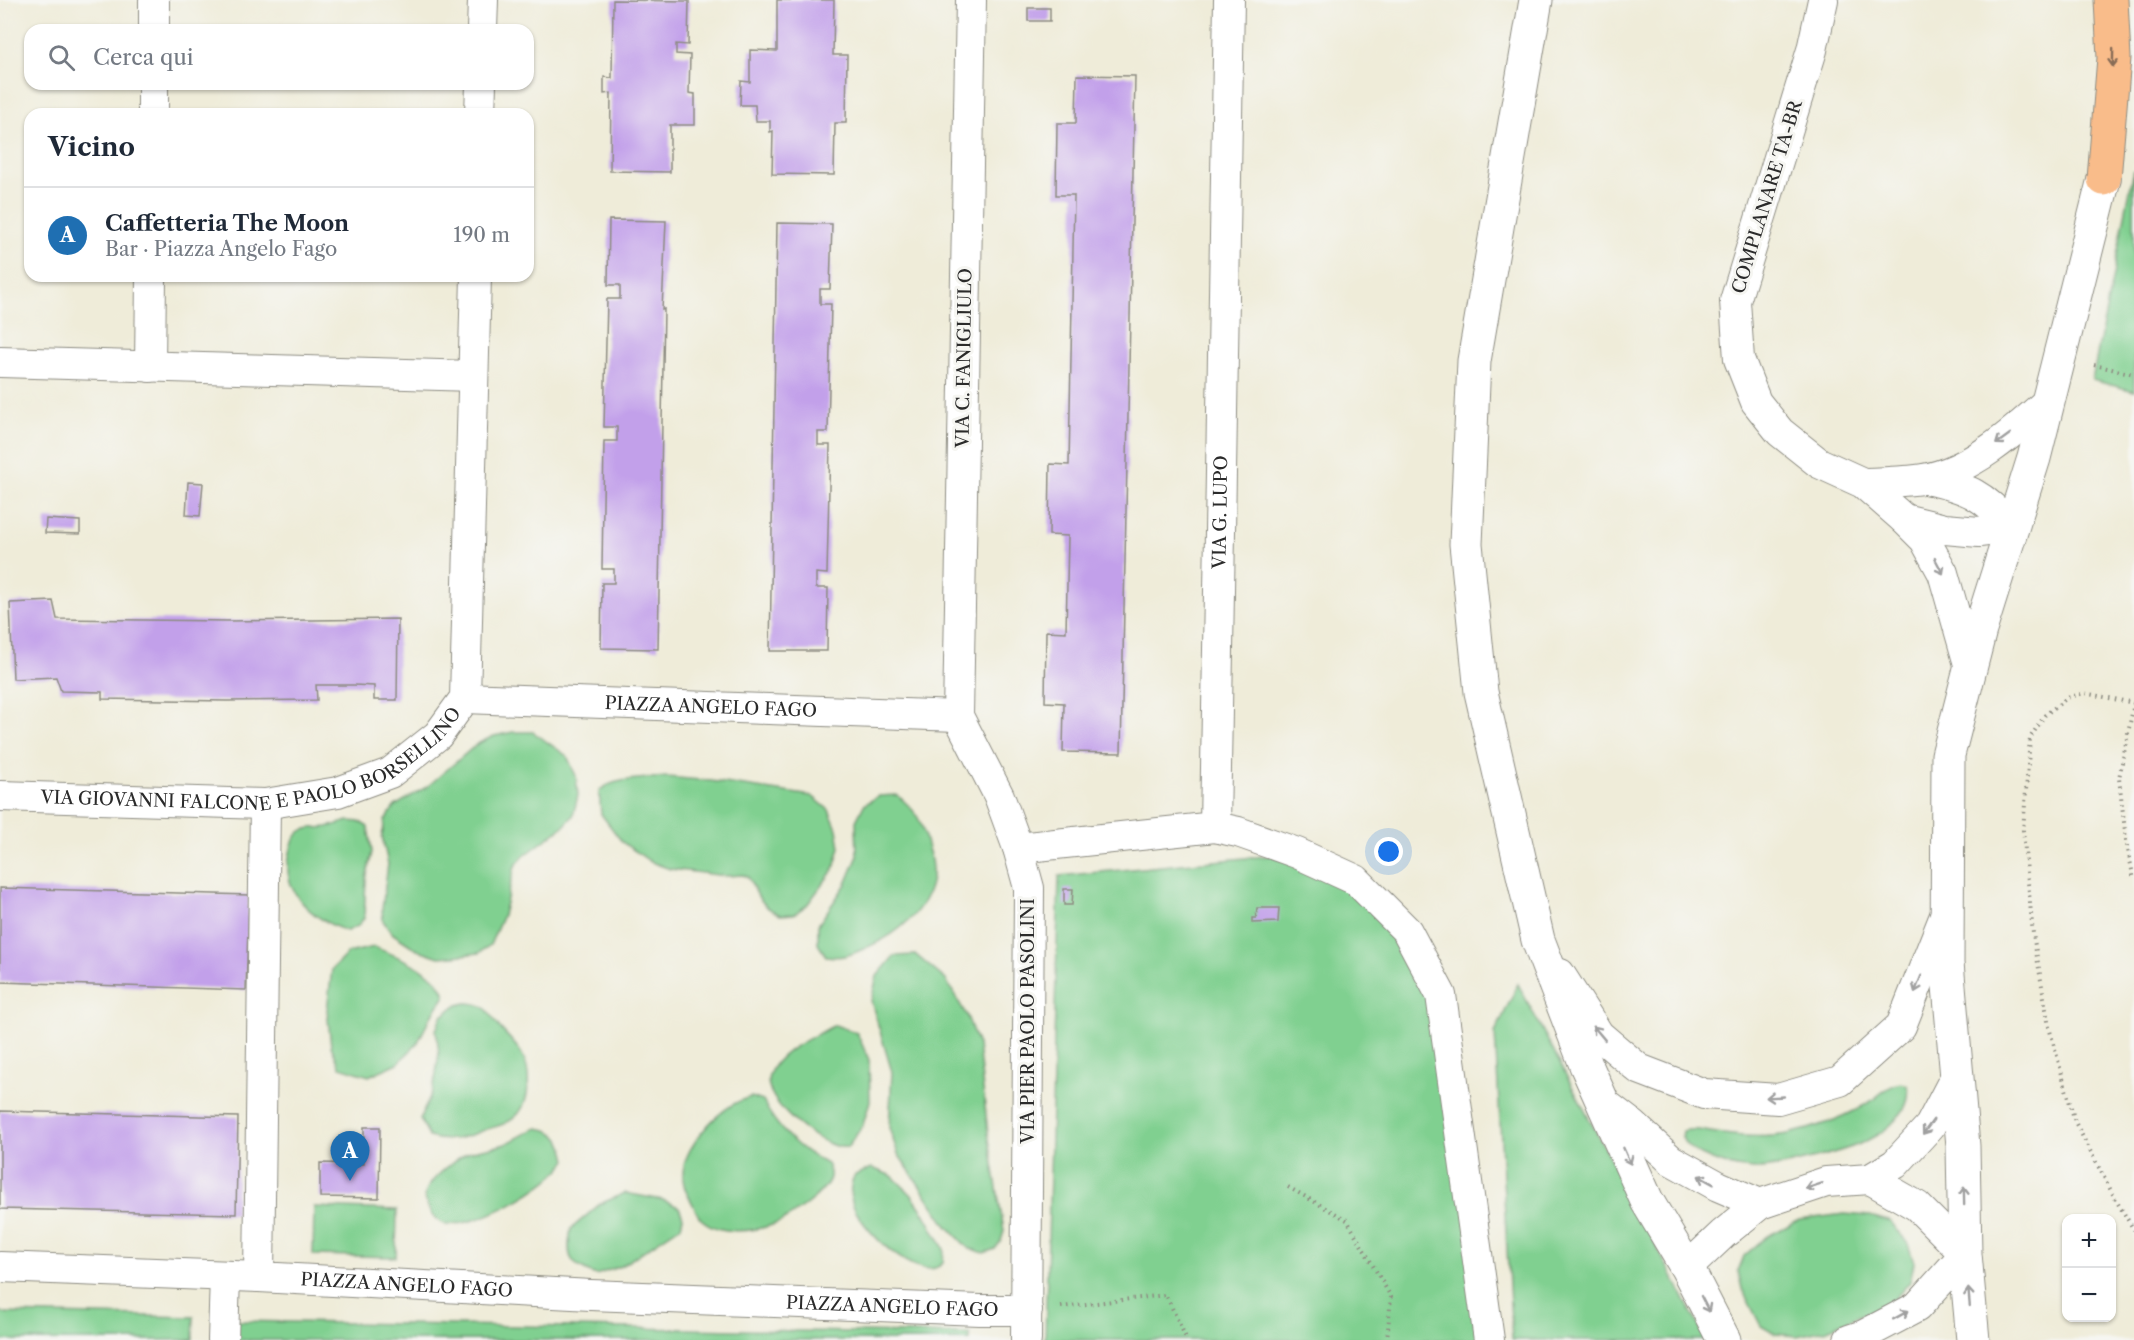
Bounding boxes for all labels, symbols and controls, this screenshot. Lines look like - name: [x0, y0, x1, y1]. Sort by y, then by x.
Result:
- search box: [24, 24, 534, 90]
- icon: search: [45, 41, 78, 74]
- text: Cerca qui: [93, 44, 194, 71]
- one-way arrow: [2108, 48, 2119, 68]
- street label: COMPLANARE TA-BR: [1727, 97, 1807, 296]
- text: Vicino: [48, 131, 135, 163]
- text: Caffetteria The Moon: [105, 210, 349, 237]
- text: A: [60, 223, 75, 247]
- text: 190 m: [453, 223, 510, 247]
- text: Bar · Piazza Angelo Fago: [105, 237, 337, 261]
- street label: VIA C. FANIGLIULO: [951, 268, 977, 449]
- one-way arrow: [1996, 433, 2012, 445]
- street label: VIA G. LUPO: [1208, 455, 1232, 570]
- one-way arrow: [1933, 557, 1945, 574]
- street label: PIAZZA ANGELO FAGO: [604, 692, 817, 722]
- street label: VIA GIOVANNI FALCONE E PAOLO BORSELLINO: [39, 703, 466, 816]
- your location: [1374, 837, 1403, 866]
- street label: VIA PIER PAOLO PASOLINI: [1017, 898, 1039, 1145]
- one-way arrow: [1911, 974, 1922, 992]
- one-way arrow: [1592, 1025, 1605, 1041]
- one-way arrow: [1765, 1092, 1785, 1103]
- one-way arrow: [1922, 1118, 1934, 1134]
- pin: A: [330, 1132, 370, 1181]
- one-way arrow: [1622, 1147, 1634, 1165]
- one-way arrow: [1698, 1173, 1715, 1185]
- one-way arrow: [1805, 1181, 1824, 1192]
- one-way arrow: [1958, 1186, 1970, 1206]
- map controls: [2062, 1214, 2116, 1322]
- button: +: [2062, 1214, 2116, 1268]
- street label: PIAZZA ANGELO FAGO: [300, 1268, 513, 1302]
- button: −: [2062, 1268, 2116, 1322]
- one-way arrow: [1963, 1288, 1974, 1308]
- street label: PIAZZA ANGELO FAGO: [786, 1292, 998, 1321]
- one-way arrow: [1700, 1294, 1712, 1312]
- one-way arrow: [1892, 1309, 1909, 1321]

